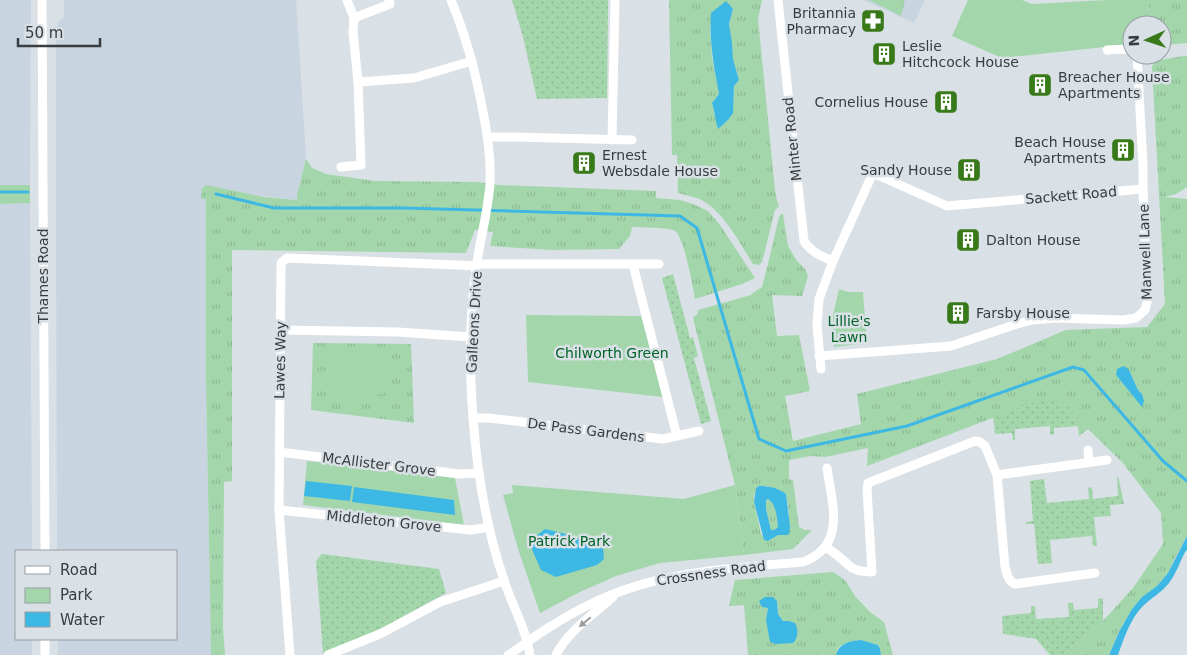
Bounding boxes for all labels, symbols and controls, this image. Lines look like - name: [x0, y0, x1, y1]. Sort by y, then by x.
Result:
- place label: Britannia Pharmacy: [786, 5, 856, 37]
- pharmacy icon: Britannia Pharmacy: [860, 8, 886, 34]
- scale bar: [18, 15, 100, 47]
- north arrow: [1122, 15, 1172, 65]
- text: 50 m: [25, 24, 63, 42]
- text: N: [1126, 34, 1142, 47]
- place label: Leslie Hitchcock House: [902, 38, 1019, 70]
- building icon: Leslie Hitchcock House: [871, 41, 897, 67]
- place label: Breacher House Apartments: [1058, 69, 1170, 101]
- building icon: Breacher House Apartments: [1027, 72, 1053, 98]
- building icon: Cornelius House: [933, 89, 959, 115]
- place label: Cornelius House: [814, 94, 928, 110]
- street label: Minter Road: [780, 96, 804, 182]
- place label: Beach House Apartments: [1014, 134, 1106, 166]
- building icon: Beach House Apartments: [1110, 137, 1136, 163]
- place label: Ernest Websdale House: [602, 147, 718, 179]
- building icon: Ernest Websdale House: [571, 150, 597, 176]
- building icon: Sandy House: [956, 157, 982, 183]
- place label: Sandy House: [860, 162, 952, 178]
- street label: Sackett Road: [1025, 183, 1117, 207]
- street label: Manwell Lane: [1135, 204, 1155, 300]
- building icon: Dalton House: [955, 227, 981, 253]
- street label: Thames Road: [35, 228, 51, 325]
- place label: Dalton House: [986, 232, 1081, 248]
- street label: Galleons Drive: [463, 270, 485, 374]
- building icon: Farsby House: [945, 300, 971, 326]
- place label: Farsby House: [976, 305, 1070, 321]
- park label: Lillie's Lawn: [827, 313, 871, 345]
- street label: Lawes Way: [271, 321, 289, 399]
- park label: Chilworth Green: [555, 345, 669, 361]
- street label: De Pass Gardens: [527, 415, 645, 445]
- street label: McAllister Grove: [321, 449, 437, 479]
- street label: Middleton Grove: [326, 507, 442, 535]
- park label: Patrick Park: [528, 533, 611, 549]
- legend: [15, 550, 178, 640]
- street label: Crossness Road: [655, 557, 767, 589]
- text: Road: [60, 561, 98, 579]
- text: Park: [60, 586, 93, 604]
- text: Water: [60, 611, 105, 629]
- one-way arrow: [579, 616, 592, 627]

